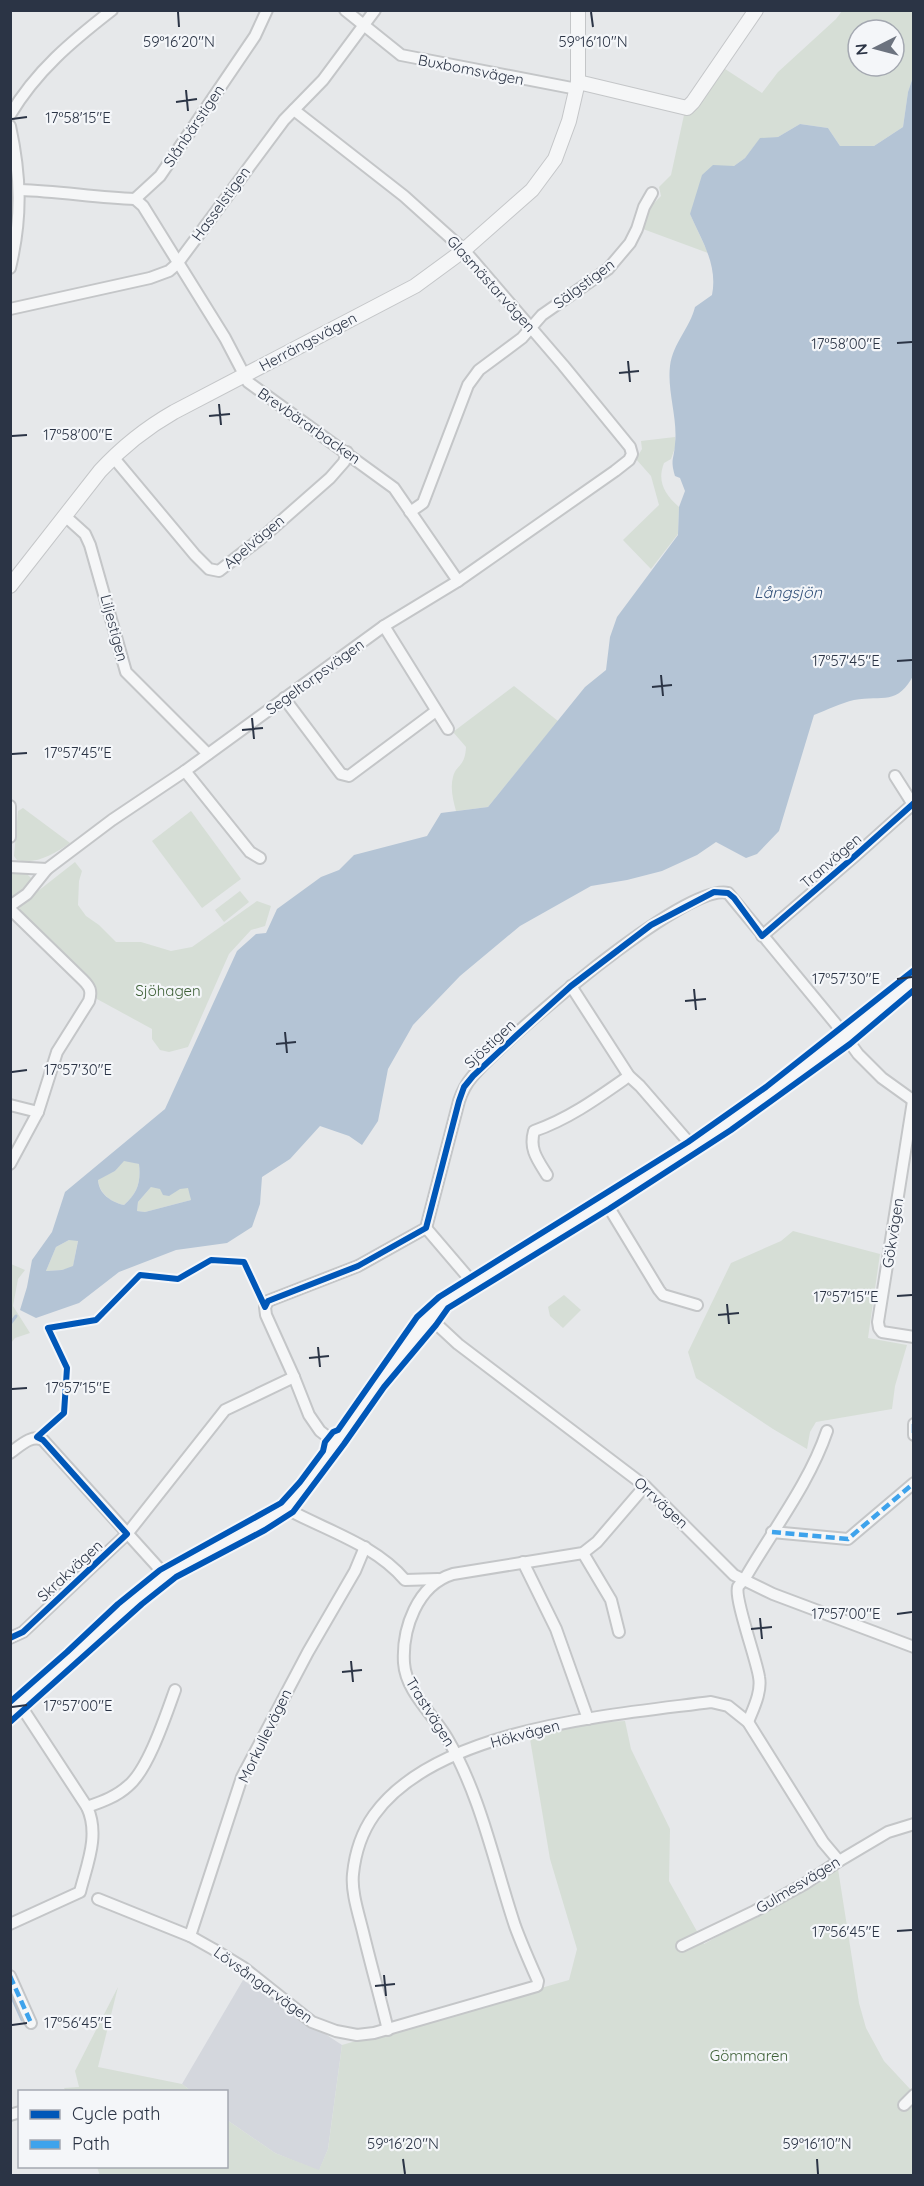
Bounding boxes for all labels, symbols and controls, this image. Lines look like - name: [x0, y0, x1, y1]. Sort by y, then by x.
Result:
- north arrow: [846, 18, 906, 78]
- text: 59°16'20"N: [143, 32, 215, 51]
- text: 59°16'10"N: [558, 32, 628, 51]
- text: N: [851, 43, 872, 56]
- street label: Buxbomsvägen: [416, 50, 526, 89]
- street label: Slånbärstigen: [159, 81, 228, 170]
- text: 17°58'15"E: [45, 108, 111, 127]
- street label: Hasselstigen: [187, 163, 254, 245]
- street label: Glasmästarvägen: [443, 231, 540, 336]
- street label: Sälgstigen: [549, 254, 618, 313]
- street label: Herrängsvägen: [256, 308, 360, 375]
- text: 17°58'00"E: [811, 334, 881, 353]
- street label: Brevbärarbacken: [254, 383, 364, 468]
- text: 17°58'00"E: [43, 425, 113, 444]
- street label: Apelvägen: [219, 511, 288, 573]
- water label: Långsjön: [754, 582, 823, 602]
- street label: Liljestigen: [96, 592, 133, 663]
- street label: Segeltorpsvägen: [262, 635, 368, 719]
- text: 17°57'45"E: [812, 651, 880, 670]
- text: 17°57'45"E: [44, 743, 112, 762]
- street label: Tranvägen: [796, 829, 865, 892]
- text: 17°57'30"E: [812, 969, 880, 988]
- park label: Sjöhagen: [135, 981, 201, 1000]
- street label: Sjöstigen: [460, 1015, 519, 1072]
- text: 17°57'30"E: [44, 1060, 112, 1079]
- street label: Gökvägen: [878, 1197, 907, 1269]
- text: 17°57'15"E: [814, 1287, 878, 1306]
- text: 17°57'15"E: [46, 1378, 110, 1397]
- street label: Orrvägen: [630, 1473, 692, 1532]
- street label: Skrakvägen: [33, 1536, 106, 1606]
- text: 17°57'00"E: [811, 1604, 881, 1623]
- street label: Trastvägen: [402, 1674, 459, 1750]
- street label: Morkullevägen: [234, 1686, 295, 1786]
- text: 17°57'00"E: [43, 1696, 113, 1715]
- street label: Hökvägen: [488, 1715, 562, 1752]
- street label: Gulmesvägen: [752, 1852, 843, 1917]
- text: 17°56'45"E: [812, 1922, 880, 1941]
- street label: Lövsångarvägen: [210, 1942, 317, 2027]
- text: 17°56'45"E: [44, 2013, 112, 2032]
- park label: Gömmaren: [710, 2046, 788, 2065]
- legend: [18, 2090, 228, 2168]
- text: Cycle path: [72, 2102, 160, 2125]
- text: Path: [72, 2132, 110, 2155]
- text: 59°16'20"N: [367, 2134, 439, 2153]
- text: 59°16'10"N: [782, 2134, 852, 2153]

